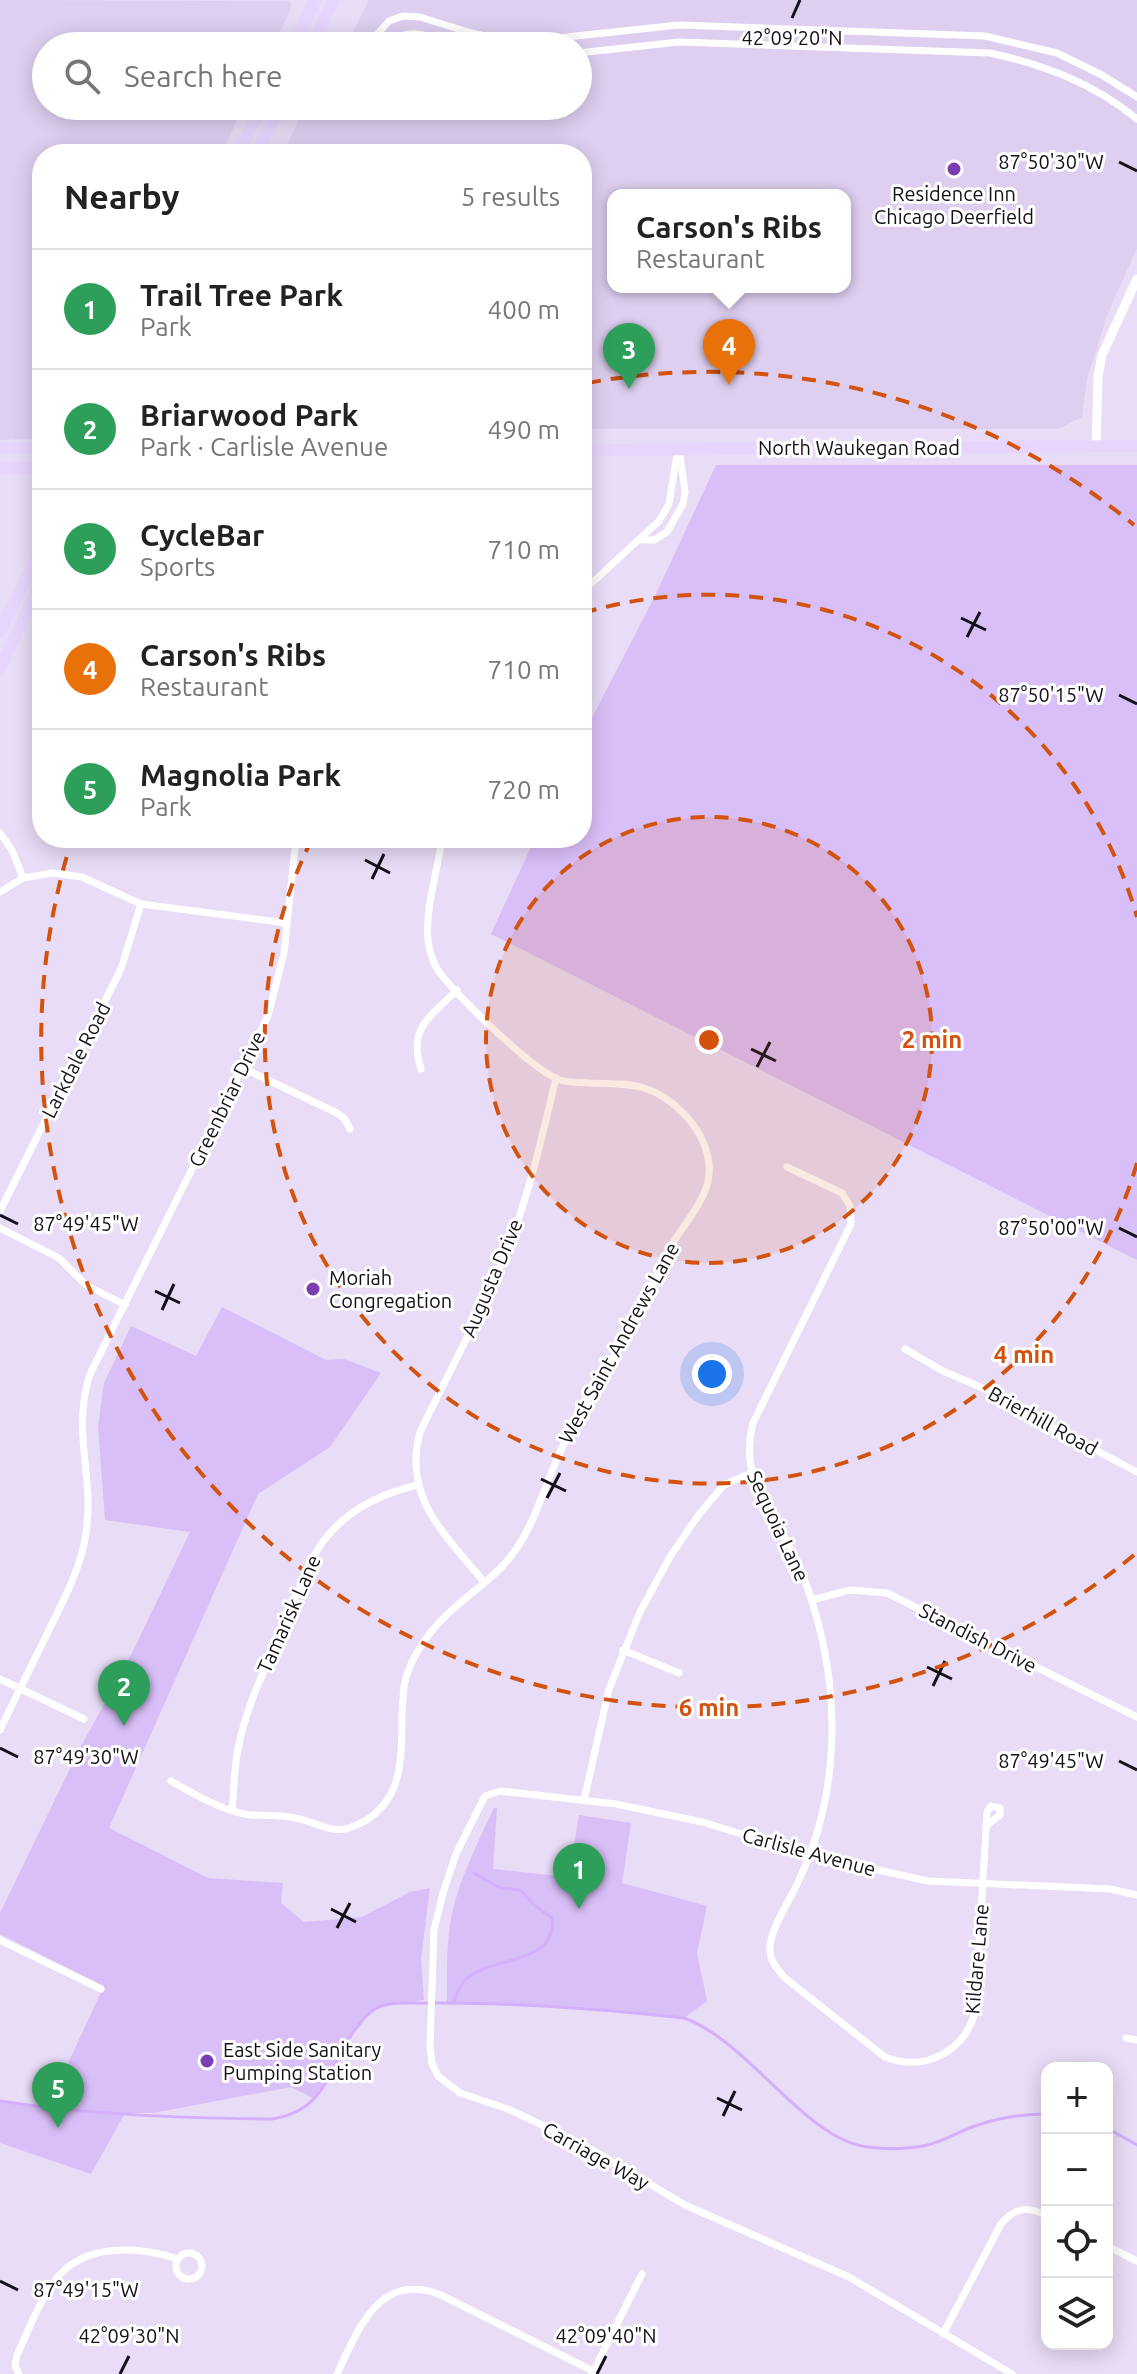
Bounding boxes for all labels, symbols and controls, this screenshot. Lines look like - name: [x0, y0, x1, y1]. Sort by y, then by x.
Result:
- text: 42°09'20"N: [741, 26, 843, 49]
- search box: [32, 32, 592, 120]
- icon: search: [60, 54, 104, 98]
- text: Search here: [124, 59, 283, 93]
- text: 87°50'30"W: [998, 150, 1104, 173]
- marker: Residence Inn Chicago Deerfield: [945, 160, 963, 178]
- text: Nearby: [64, 177, 179, 215]
- text: 5 results: [461, 182, 560, 211]
- place label: Residence Inn Chicago Deerfield: [874, 182, 1034, 228]
- popup: [607, 189, 851, 293]
- text: Carson's Ribs: [636, 210, 822, 244]
- text: Restaurant: [636, 244, 764, 273]
- text: Trail Tree Park: [140, 278, 343, 312]
- text: 1: [83, 295, 97, 324]
- text: 400 m: [488, 295, 560, 324]
- text: Park: [140, 312, 192, 341]
- pin: 4: [703, 319, 755, 385]
- pin: 3: [603, 323, 655, 389]
- text: Briarwood Park: [140, 398, 358, 432]
- text: 2: [83, 415, 97, 444]
- text: 490 m: [488, 415, 560, 444]
- text: Park · Carlisle Avenue: [140, 432, 388, 461]
- street label: North Waukegan Road: [758, 436, 960, 459]
- text: CycleBar: [140, 518, 264, 552]
- text: 3: [83, 535, 97, 564]
- text: 710 m: [488, 535, 560, 564]
- text: Sports: [140, 552, 215, 581]
- text: Carson's Ribs: [140, 638, 326, 672]
- text: 4: [83, 655, 97, 684]
- text: 710 m: [488, 655, 560, 684]
- text: Restaurant: [140, 672, 268, 701]
- text: 87°50'15"W: [998, 683, 1104, 706]
- text: Magnolia Park: [140, 758, 341, 792]
- text: 5: [83, 775, 97, 804]
- text: 720 m: [488, 775, 560, 804]
- text: Park: [140, 792, 192, 821]
- street label: Larkdale Road: [37, 998, 115, 1121]
- centre of rings: [695, 1026, 723, 1054]
- text: 2 min: [902, 1026, 962, 1053]
- street label: Greenbriar Drive: [184, 1027, 269, 1170]
- text: 87°49'45"W: [33, 1212, 139, 1235]
- street label: Augusta Drive: [456, 1215, 527, 1340]
- text: 87°50'00"W: [998, 1216, 1104, 1239]
- street label: West Saint Andrews Lane: [554, 1238, 683, 1447]
- place label: Moriah Congregation: [329, 1266, 452, 1312]
- marker: Moriah Congregation: [304, 1280, 322, 1298]
- text: 4 min: [994, 1341, 1054, 1368]
- your location: [692, 1354, 732, 1394]
- street label: Brierhill Road: [985, 1381, 1102, 1460]
- street label: Sequoia Lane: [743, 1467, 814, 1585]
- street label: Tamarisk Lane: [252, 1551, 325, 1676]
- street label: Standish Drive: [916, 1598, 1041, 1677]
- pin: 2: [98, 1660, 150, 1726]
- text: 6 min: [679, 1694, 739, 1721]
- text: 87°49'30"W: [33, 1745, 139, 1768]
- text: 87°49'45"W: [998, 1749, 1104, 1772]
- street label: Carlisle Avenue: [740, 1823, 878, 1880]
- pin: 1: [553, 1843, 605, 1909]
- street label: Kildare Lane: [960, 1903, 993, 2015]
- place label: East Side Sanitary Pumping Station: [223, 2038, 381, 2084]
- marker: East Side Sanitary Pumping Station: [198, 2052, 216, 2070]
- pin: 5: [32, 2062, 84, 2128]
- map controls: [1041, 2062, 1113, 2350]
- button: +: [1041, 2062, 1113, 2134]
- street label: Carriage Way: [539, 2117, 654, 2194]
- button: −: [1041, 2134, 1113, 2206]
- button: locate: [1041, 2206, 1113, 2278]
- text: 87°49'15"W: [33, 2278, 139, 2301]
- button: layers: [1041, 2278, 1113, 2350]
- text: 42°09'30"N: [78, 2324, 180, 2347]
- text: 42°09'40"N: [555, 2324, 657, 2347]

